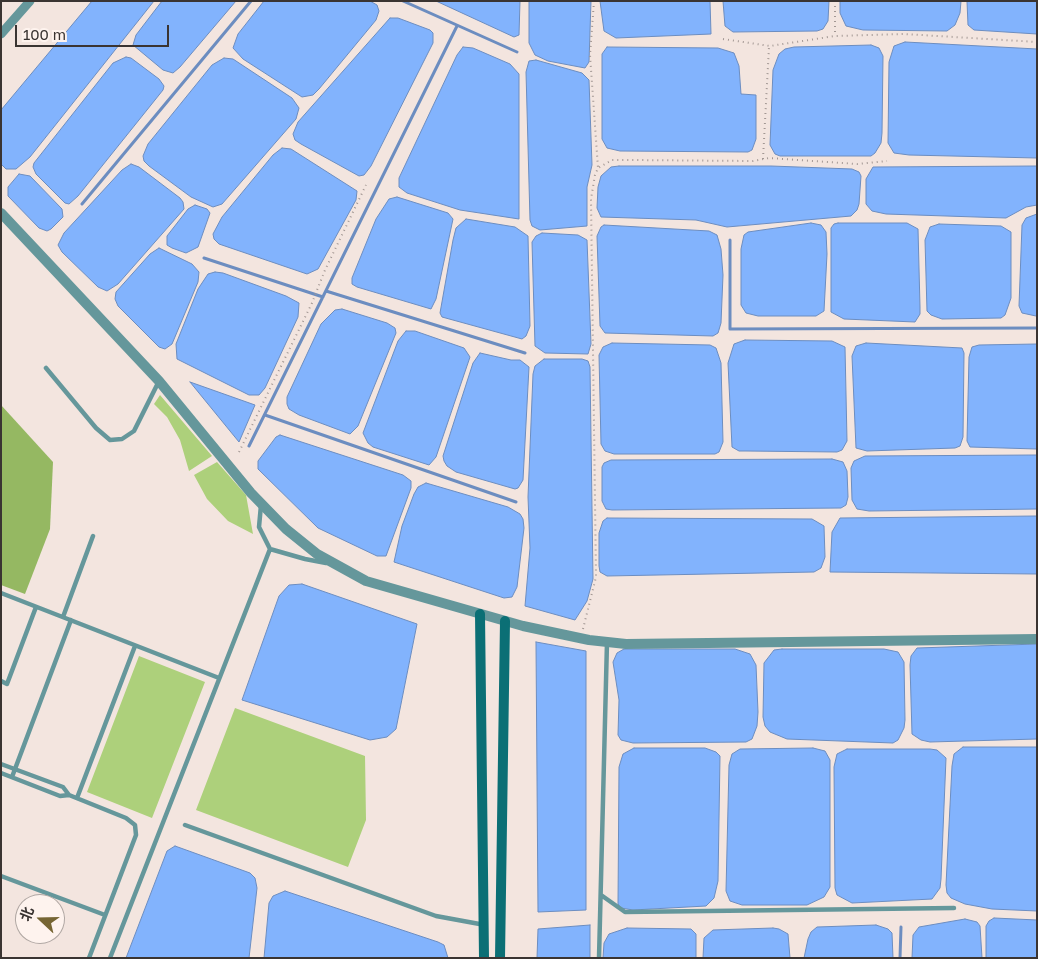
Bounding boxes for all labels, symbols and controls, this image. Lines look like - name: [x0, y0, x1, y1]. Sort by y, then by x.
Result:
- scale bar: [18, 15, 171, 47]
- text: 100 m: [23, 25, 66, 43]
- north arrow: [15, 894, 65, 944]
- text: 北: [16, 904, 37, 923]

